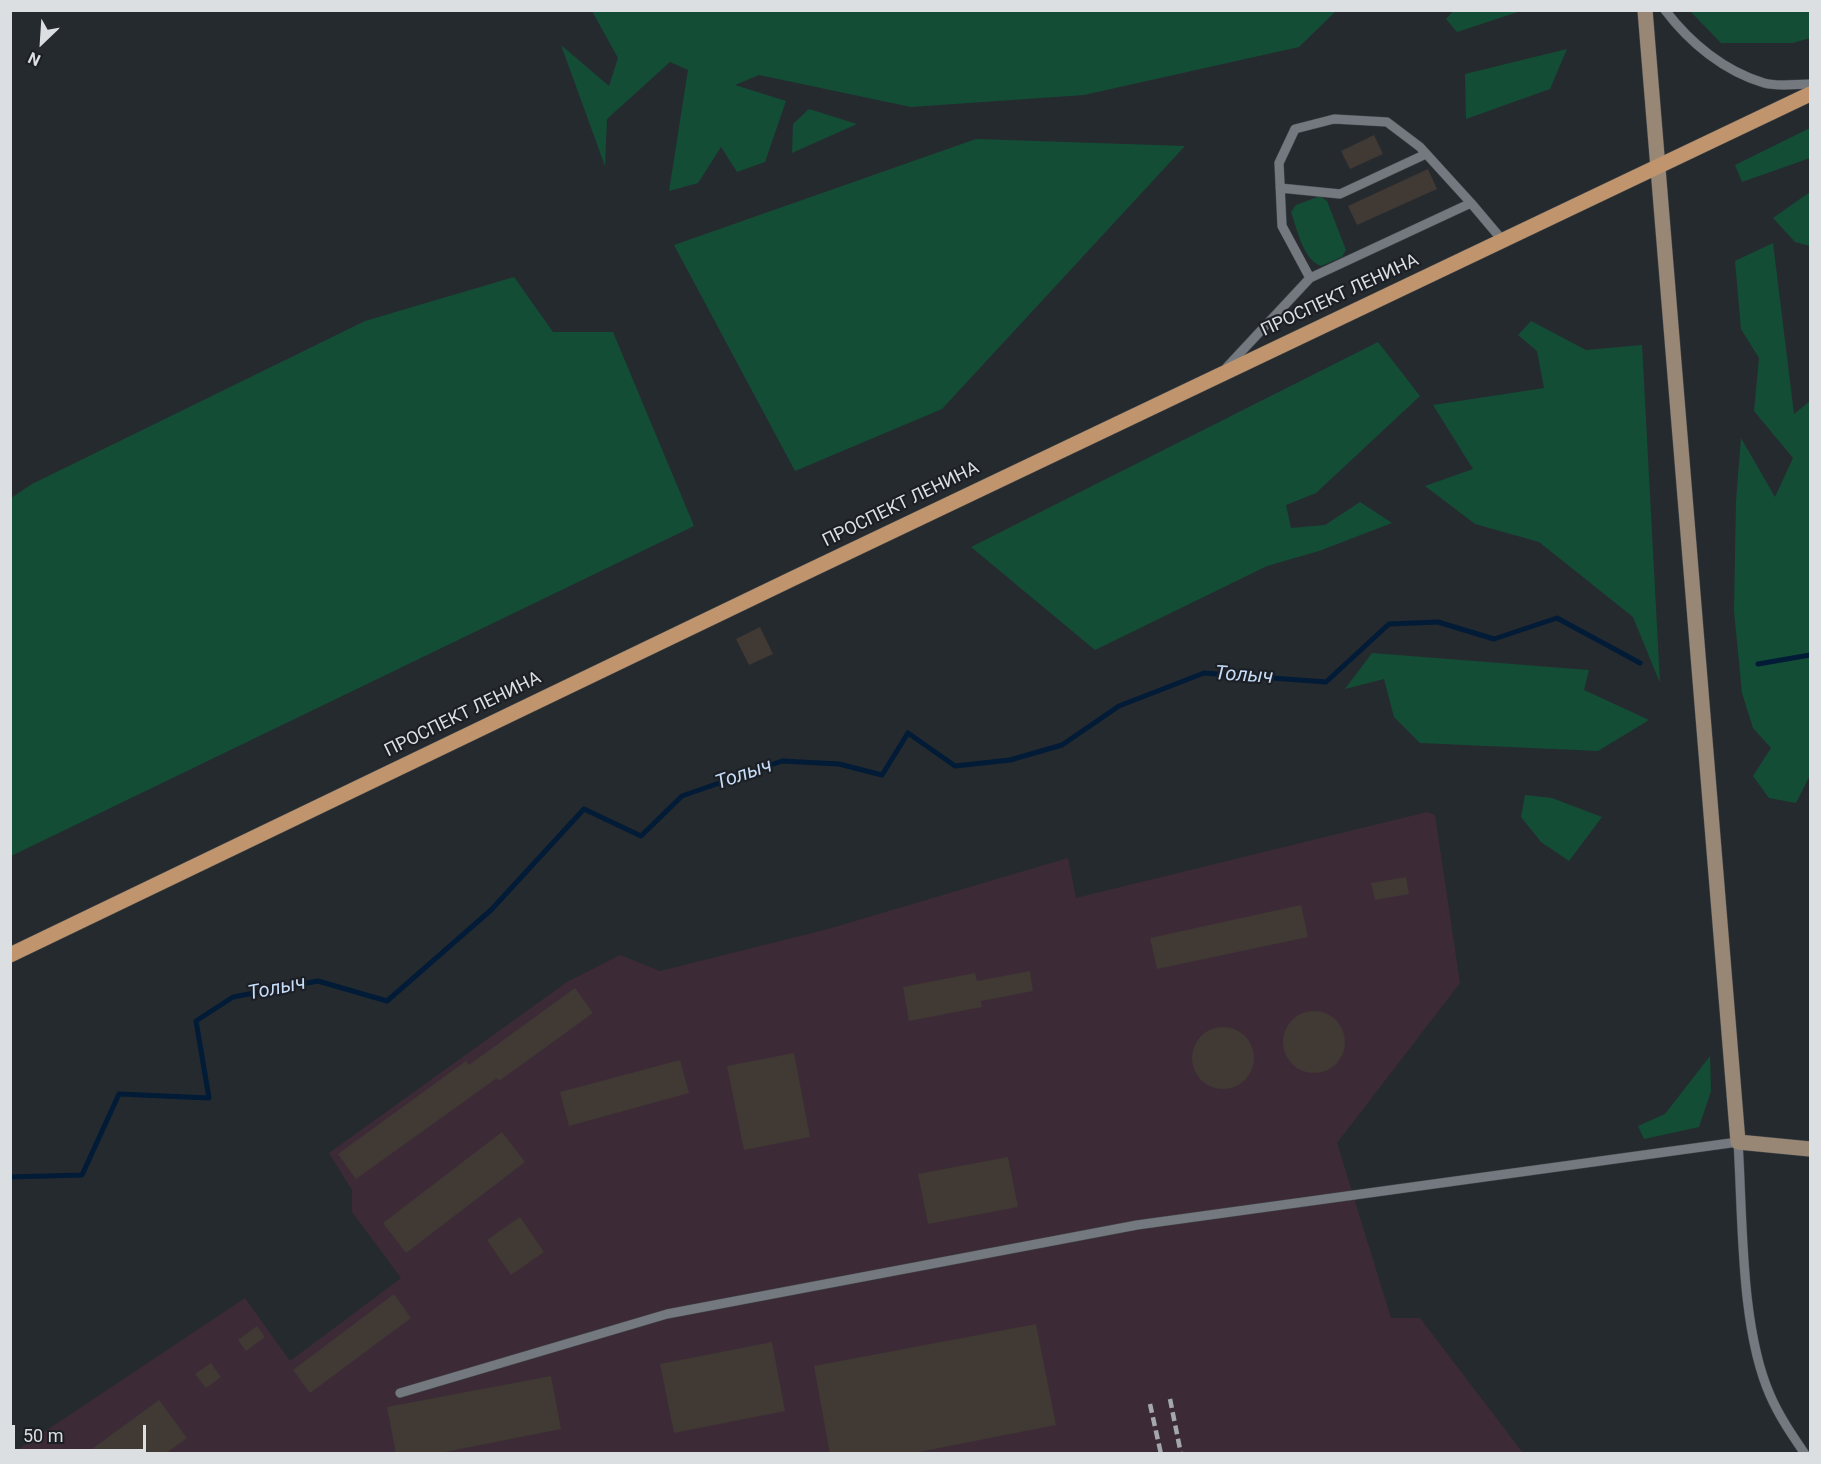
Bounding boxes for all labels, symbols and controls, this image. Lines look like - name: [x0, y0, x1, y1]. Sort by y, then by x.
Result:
- north arrow: [12, 12, 72, 72]
- text: N: [25, 48, 43, 70]
- street label: ПРОСПЕКТ ЛЕНИНА: [1258, 250, 1422, 342]
- street label: ПРОСПЕКТ ЛЕНИНА: [819, 458, 983, 552]
- water label: Толыч: [1214, 662, 1274, 690]
- street label: ПРОСПЕКТ ЛЕНИНА: [381, 668, 545, 762]
- water label: Толыч: [712, 754, 776, 796]
- water label: Толыч: [246, 972, 308, 1006]
- scale bar: [15, 1413, 148, 1451]
- text: 50 m: [23, 1425, 63, 1446]

